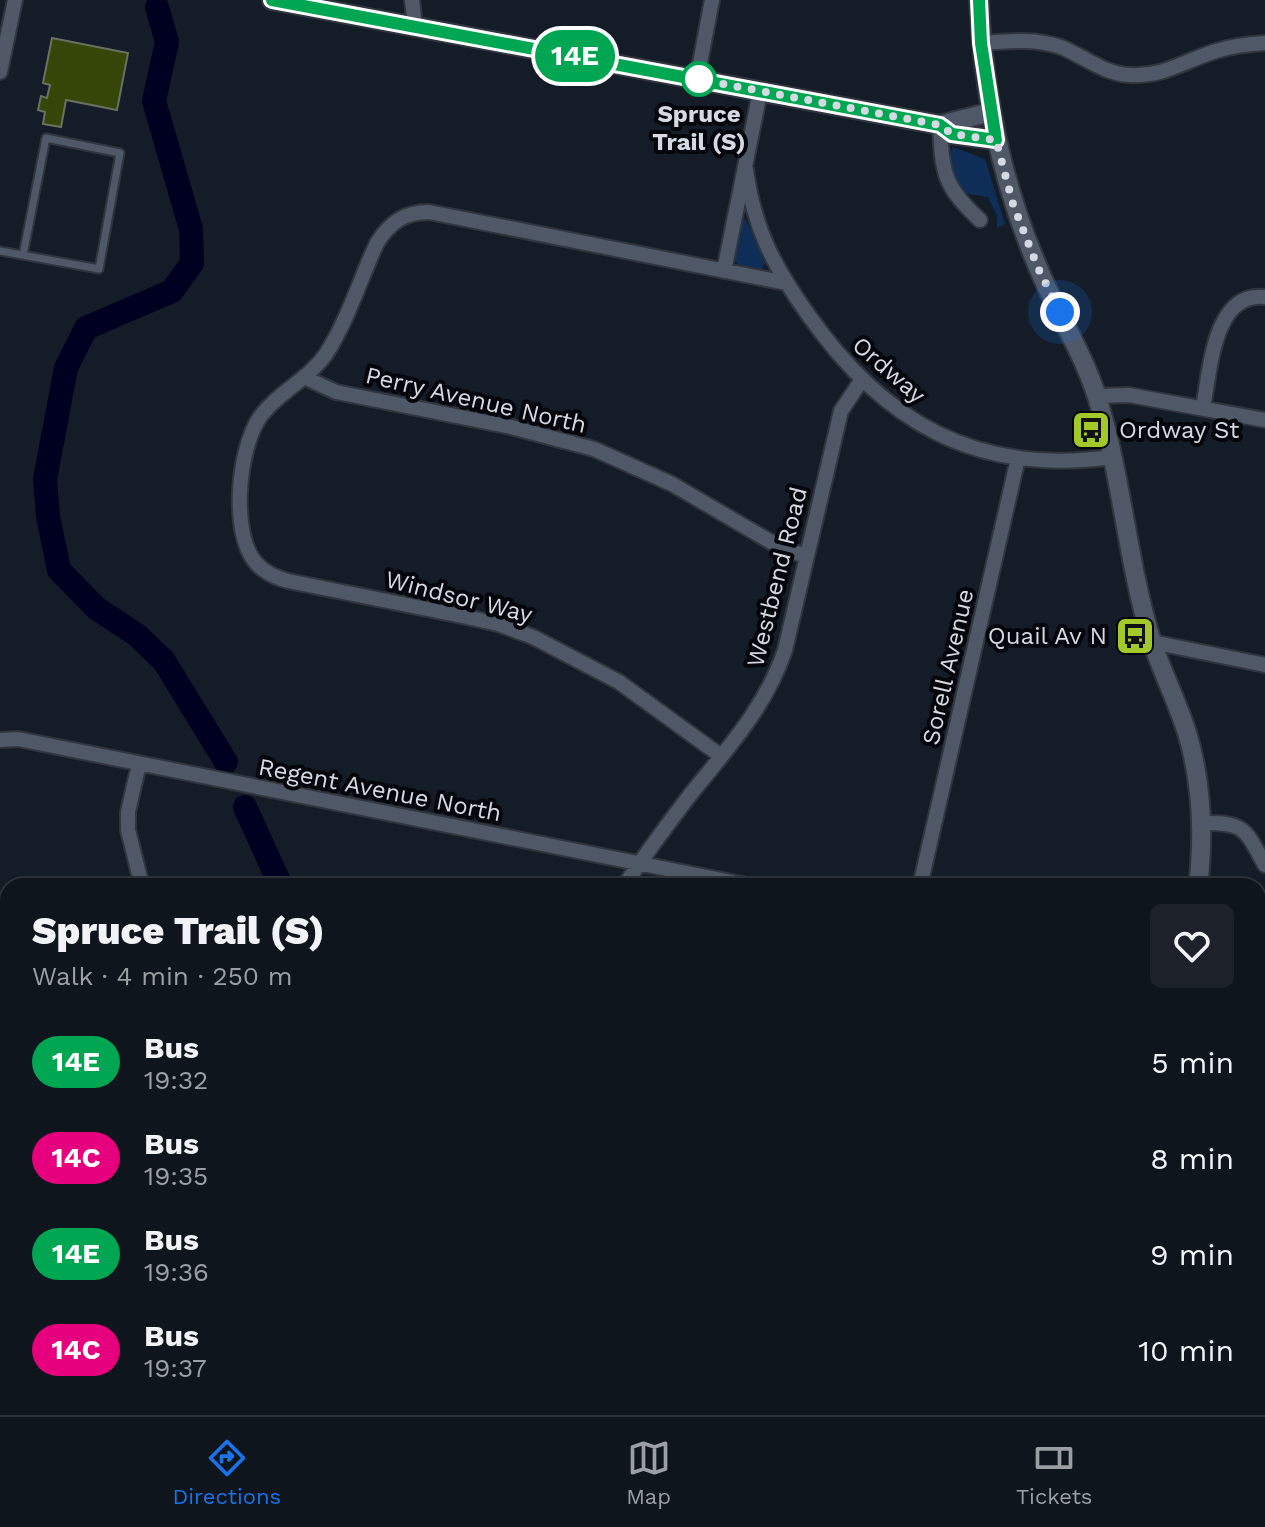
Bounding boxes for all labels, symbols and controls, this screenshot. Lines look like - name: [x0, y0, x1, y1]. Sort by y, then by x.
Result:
- line badge: 14E: [529, 30, 621, 82]
- text: 14E: [551, 39, 599, 72]
- marker: Spruce Trail (S): [682, 62, 716, 96]
- place label: Spruce Trail (S): [652, 100, 746, 156]
- your location: [1040, 292, 1080, 332]
- street label: Ordway: [847, 331, 932, 410]
- street label: Perry Avenue North: [363, 361, 589, 439]
- bus stop icon: Ordway St: [1070, 409, 1112, 451]
- place label: Ordway St: [1119, 416, 1239, 444]
- street label: Westbend Road: [741, 484, 813, 670]
- street label: Windsor Way: [383, 565, 536, 629]
- street label: Sorell Avenue: [916, 586, 980, 748]
- bus stop icon: Quail Av N: [1114, 615, 1156, 657]
- place label: Quail Av N: [988, 622, 1107, 650]
- street label: Regent Avenue North: [256, 753, 504, 827]
- button: heart: [1150, 904, 1234, 988]
- text: Spruce Trail (S): [32, 909, 325, 953]
- text: Walk · 4 min · 250 m: [32, 961, 293, 991]
- text: Bus: [144, 1030, 199, 1065]
- text: 14E: [52, 1045, 100, 1078]
- text: 5 min: [1151, 1045, 1234, 1080]
- text: 19:32: [144, 1065, 208, 1095]
- text: Bus: [144, 1126, 199, 1161]
- text: 14C: [51, 1141, 101, 1174]
- text: 8 min: [1150, 1141, 1234, 1176]
- text: 19:35: [144, 1161, 208, 1191]
- text: Bus: [144, 1222, 199, 1257]
- text: 14E: [52, 1237, 100, 1270]
- text: 9 min: [1150, 1237, 1234, 1272]
- text: 19:36: [144, 1257, 209, 1287]
- text: Bus: [144, 1318, 199, 1353]
- text: 14C: [51, 1333, 101, 1366]
- text: 10 min: [1138, 1333, 1234, 1368]
- text: 19:37: [144, 1353, 207, 1383]
- tab: Directions: [172, 1436, 281, 1509]
- tab: Map: [626, 1436, 671, 1509]
- tab: Tickets: [1016, 1436, 1092, 1509]

